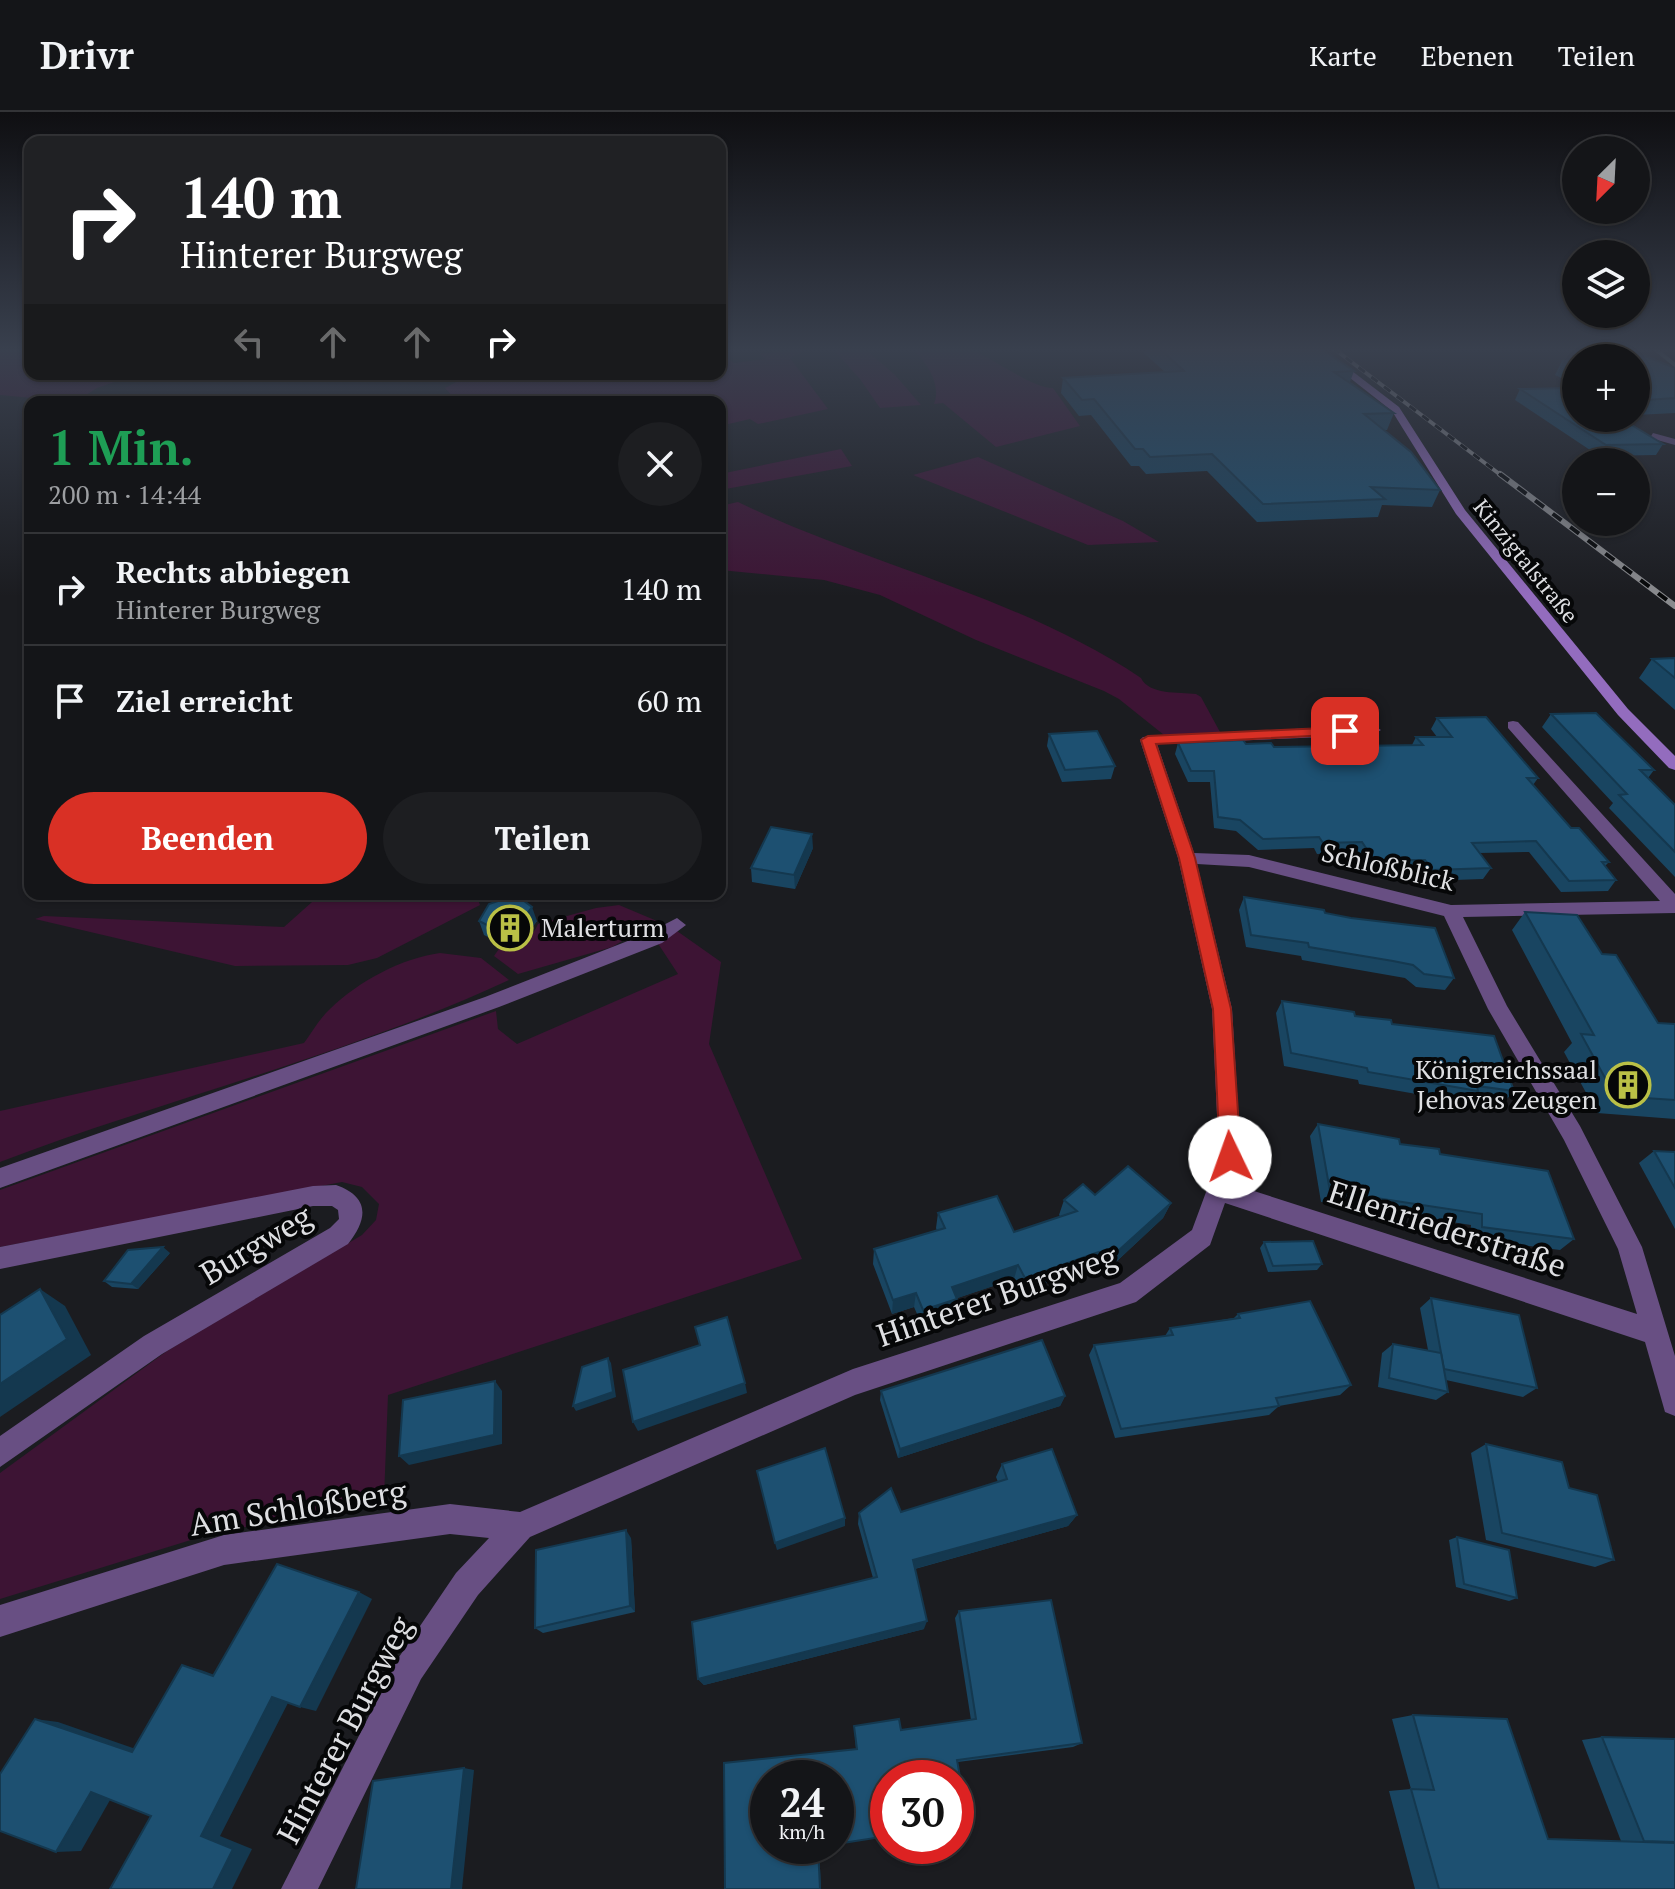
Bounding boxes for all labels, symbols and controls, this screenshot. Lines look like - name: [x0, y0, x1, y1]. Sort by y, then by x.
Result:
- text: Drivr: [40, 30, 134, 80]
- text: Karte: [1309, 37, 1377, 74]
- text: Ebenen: [1421, 37, 1514, 74]
- text: Teilen: [1558, 37, 1635, 74]
- north arrow: [1562, 136, 1650, 224]
- map controls: [1562, 136, 1650, 536]
- text: 140 m: [180, 160, 342, 234]
- icon: right: [48, 168, 152, 272]
- text: Hinterer Burgweg: [180, 231, 463, 278]
- button: layers: [1562, 240, 1650, 328]
- icon: left: [227, 320, 271, 364]
- icon: ahead: [311, 320, 355, 364]
- icon: ahead: [395, 320, 439, 364]
- icon: right: [479, 320, 523, 364]
- button: +: [1562, 344, 1650, 432]
- text: 1 Min.: [48, 415, 194, 479]
- button: close: [618, 422, 702, 506]
- button: −: [1562, 448, 1650, 536]
- text: 200 m · 14:44: [48, 477, 201, 511]
- street label: Kinzigtalstraße: [1468, 493, 1585, 629]
- text: Rechts abbiegen: [116, 552, 350, 592]
- icon: right: [48, 567, 92, 611]
- text: 140 m: [621, 569, 702, 609]
- text: Hinterer Burgweg: [116, 592, 320, 626]
- icon: arrive: [48, 679, 92, 723]
- text: Ziel erreicht: [116, 681, 293, 721]
- text: 60 m: [637, 681, 702, 721]
- pin: [1311, 697, 1379, 765]
- icon: arrive: [1323, 709, 1367, 753]
- button: Beenden: [48, 792, 367, 884]
- button: Teilen: [383, 792, 702, 884]
- street label: Schloßblick: [1318, 834, 1459, 898]
- building icon: Malerturm: [486, 904, 534, 952]
- place label: Malerturm: [541, 910, 665, 944]
- place label: Königreichssaal Jehovas Zeugen: [1415, 1052, 1597, 1116]
- building icon: Königreichssaal Jehovas Zeugen: [1604, 1061, 1652, 1109]
- position arrow: [1188, 1115, 1272, 1199]
- street label: Ellenriederstraße: [1323, 1170, 1572, 1286]
- street label: Burgweg: [192, 1194, 320, 1294]
- street label: Hinterer Burgweg: [871, 1234, 1123, 1356]
- street label: Am Schloßberg: [187, 1469, 410, 1545]
- street label: Hinterer Burgweg: [267, 1608, 422, 1850]
- speed limit sign: 30: [870, 1760, 974, 1864]
- text: 24: [779, 1775, 825, 1828]
- text: km/h: [779, 1818, 825, 1845]

